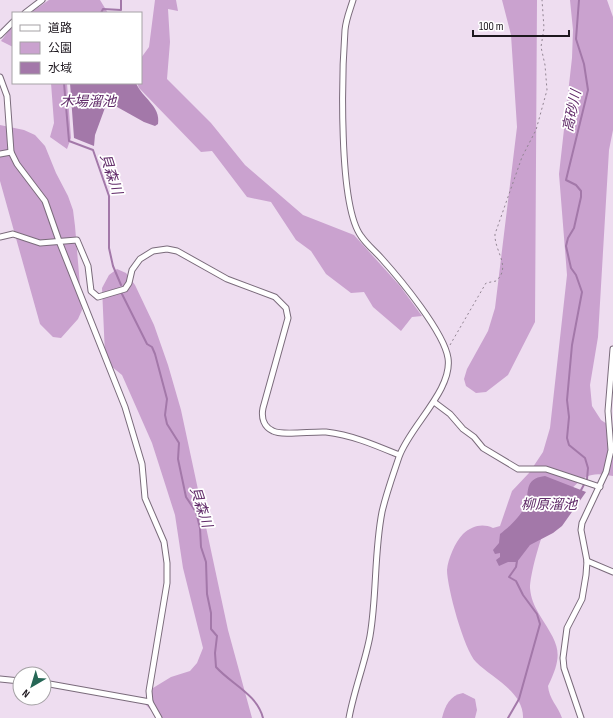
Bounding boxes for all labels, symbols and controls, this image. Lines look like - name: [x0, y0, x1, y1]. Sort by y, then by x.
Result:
- legend: [12, 12, 142, 84]
- scale bar: [473, 12, 569, 38]
- text: 100 m: [479, 19, 504, 34]
- text: 道路: [48, 21, 72, 36]
- text: 公園: [48, 41, 72, 56]
- text: 水域: [48, 61, 72, 76]
- water label: 高砂川: [559, 87, 585, 133]
- water label: 木場溜池: [60, 93, 118, 110]
- water label: 貝森川: [96, 151, 126, 199]
- water label: 貝森川: [186, 484, 216, 532]
- water label: 柳原溜池: [521, 496, 579, 513]
- north arrow: [12, 666, 52, 706]
- text: N: [20, 686, 32, 700]

